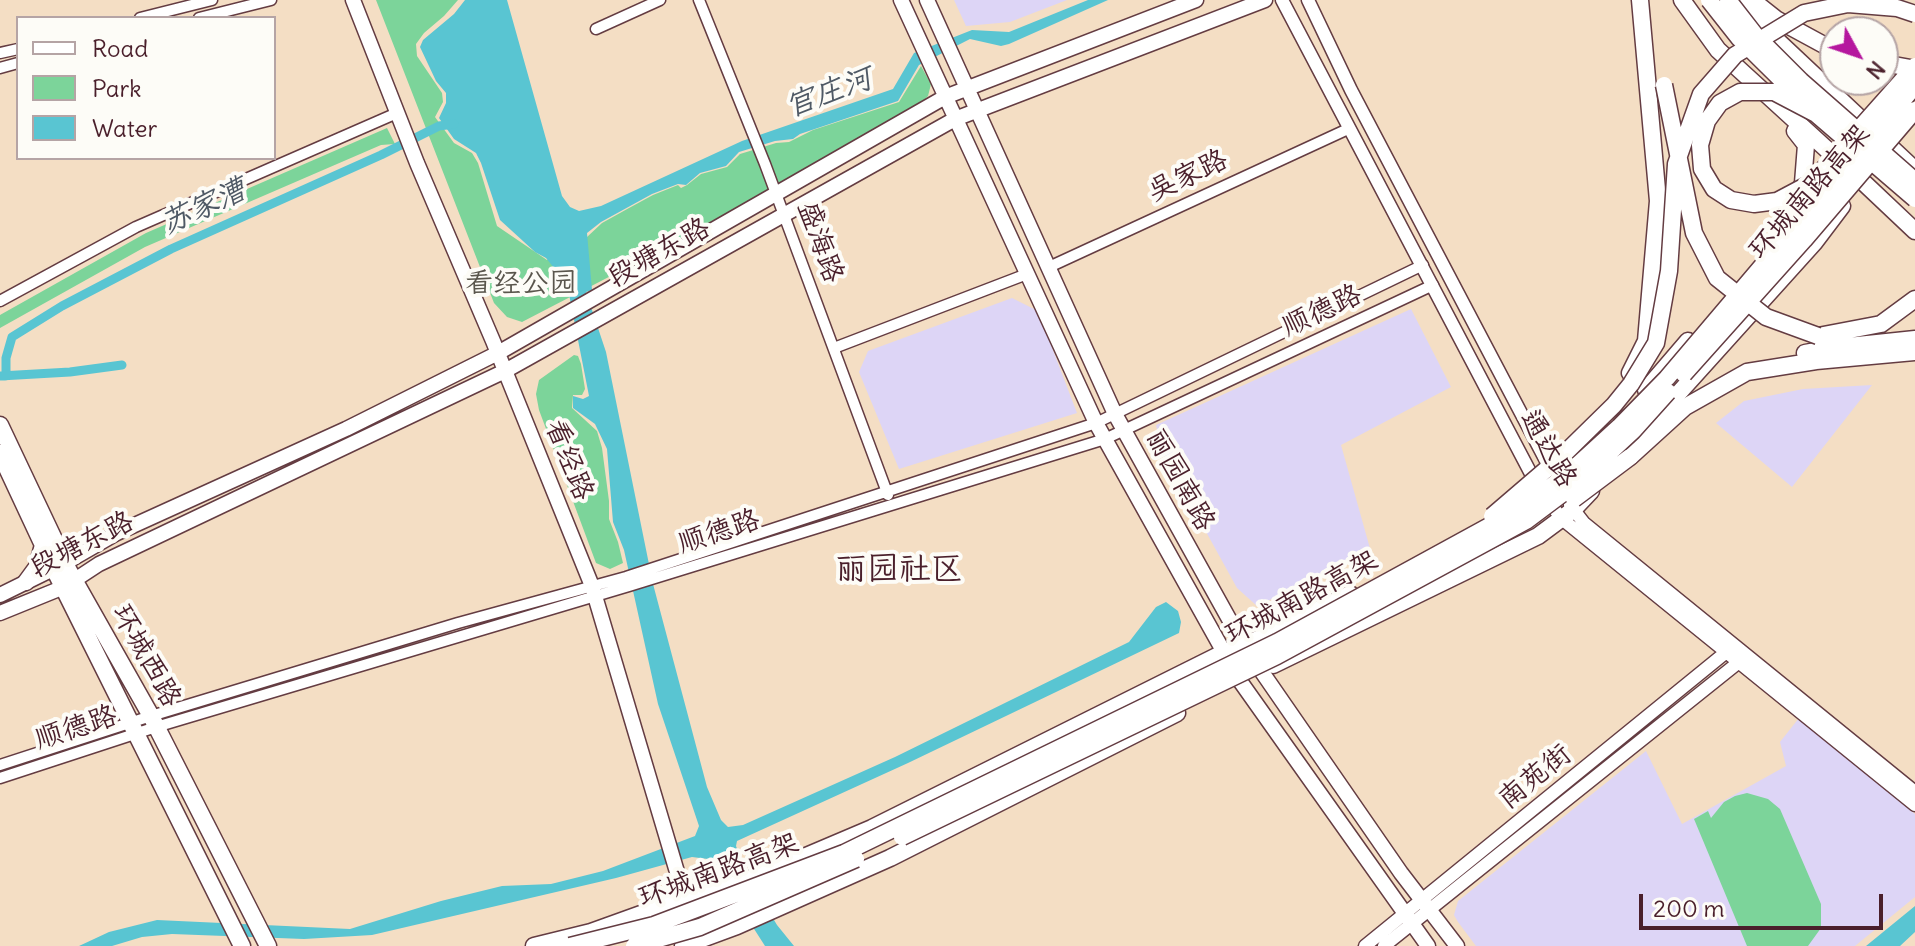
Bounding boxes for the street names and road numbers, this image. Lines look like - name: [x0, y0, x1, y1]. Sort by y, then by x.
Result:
- street label: 环城南路高架: [1742, 118, 1878, 266]
- street label: 吴家路: [1143, 143, 1233, 209]
- street label: 盛海路: [790, 197, 850, 287]
- street label: 段塘东路: [602, 211, 716, 295]
- street label: 顺德路: [1277, 278, 1367, 344]
- street label: 通达路: [1512, 404, 1584, 494]
- street label: 看经路: [538, 415, 600, 505]
- street label: 丽园南路: [1138, 423, 1222, 537]
- street label: 顺德路: [674, 503, 764, 561]
- street label: 段塘东路: [24, 505, 140, 585]
- street label: 环城南路高架: [1220, 544, 1384, 652]
- street label: 环城西路: [104, 599, 188, 713]
- street label: 顺德路: [31, 699, 121, 757]
- street label: 南苑街: [1492, 738, 1578, 816]
- street label: 环城南路高架: [634, 826, 804, 916]

